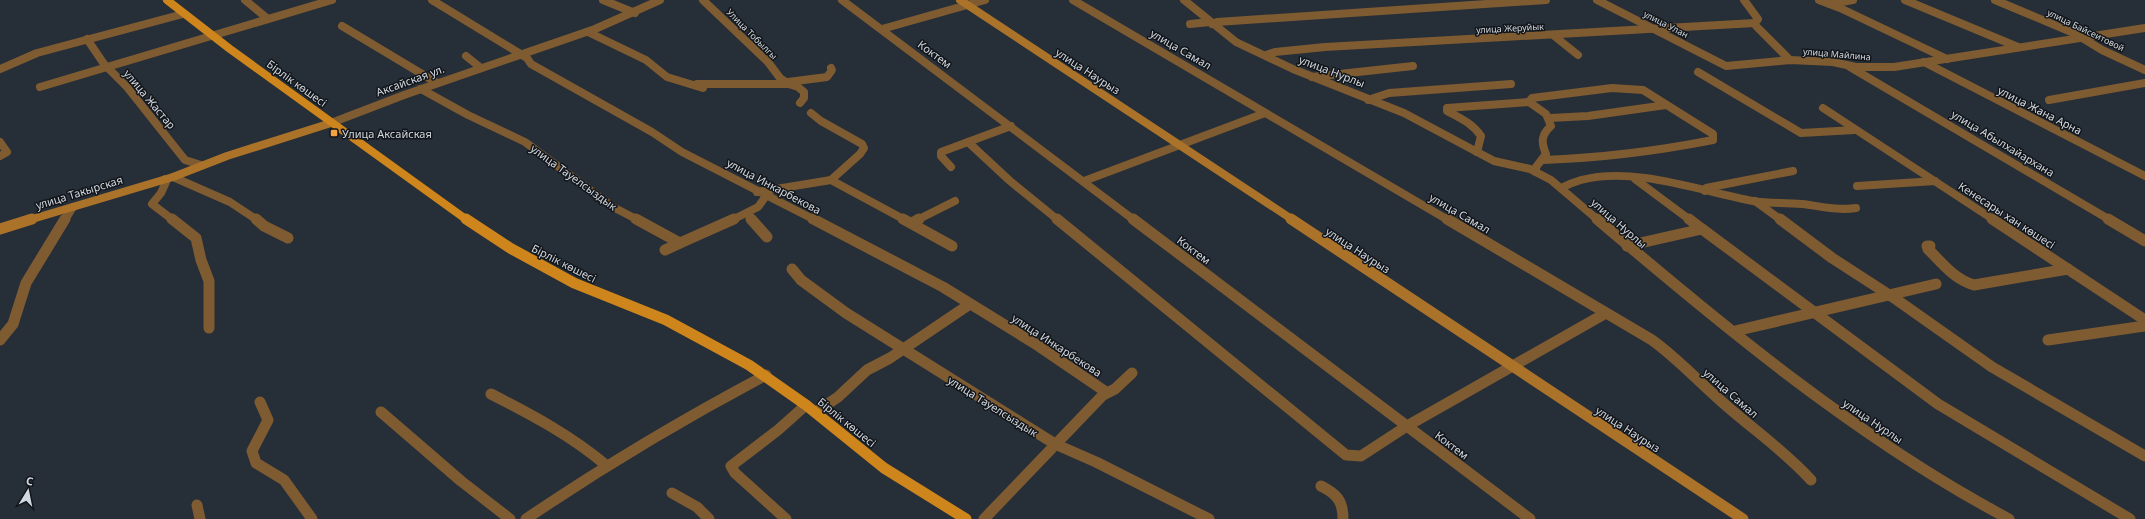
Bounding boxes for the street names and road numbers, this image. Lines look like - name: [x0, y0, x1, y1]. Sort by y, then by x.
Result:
- street label: Улица Тобылгы: [724, 6, 780, 62]
- street label: улица Байсеитовой: [2045, 6, 2127, 54]
- street label: улица Улан: [1641, 7, 1691, 41]
- street label: улица Жеруйык: [1476, 20, 1544, 36]
- street label: улица Самал: [1148, 25, 1214, 73]
- street label: Коктем: [915, 37, 955, 71]
- street label: улица Наурыз: [1053, 44, 1123, 98]
- street label: улица Майлина: [1803, 45, 1871, 63]
- street label: улица Нурлы: [1297, 52, 1367, 90]
- street label: Бірлік көшесі: [264, 56, 330, 110]
- street label: Аксайская ул.: [374, 61, 446, 99]
- street label: улица Жастар: [121, 66, 180, 132]
- street label: улица Жана Арна: [1995, 82, 2085, 138]
- street label: улица Абылхайархана: [1949, 106, 2057, 180]
- street label: улица Тауелсыздык: [528, 141, 620, 214]
- street label: улица Инкарбекова: [724, 155, 824, 217]
- street label: улица Такырская: [34, 172, 124, 212]
- street label: Кенесары хан көшесі: [1956, 178, 2058, 252]
- street label: улица Самал: [1427, 189, 1493, 237]
- street label: улица Нурлы: [1588, 195, 1650, 251]
- street label: улица Наурыз: [1323, 223, 1393, 277]
- street label: Коктем: [1174, 232, 1214, 268]
- street label: Бірлік көшесі: [529, 240, 599, 286]
- street label: улица Инкарбекова: [1009, 310, 1105, 380]
- street label: улица Самал: [1700, 365, 1762, 421]
- street label: улица Тауелсыздык: [945, 372, 1041, 440]
- street label: Бірлік көшесі: [815, 394, 879, 450]
- street label: улица Нурлы: [1840, 395, 1906, 447]
- street label: улица Наурыз: [1593, 402, 1663, 456]
- street label: Коктем: [1432, 427, 1472, 463]

